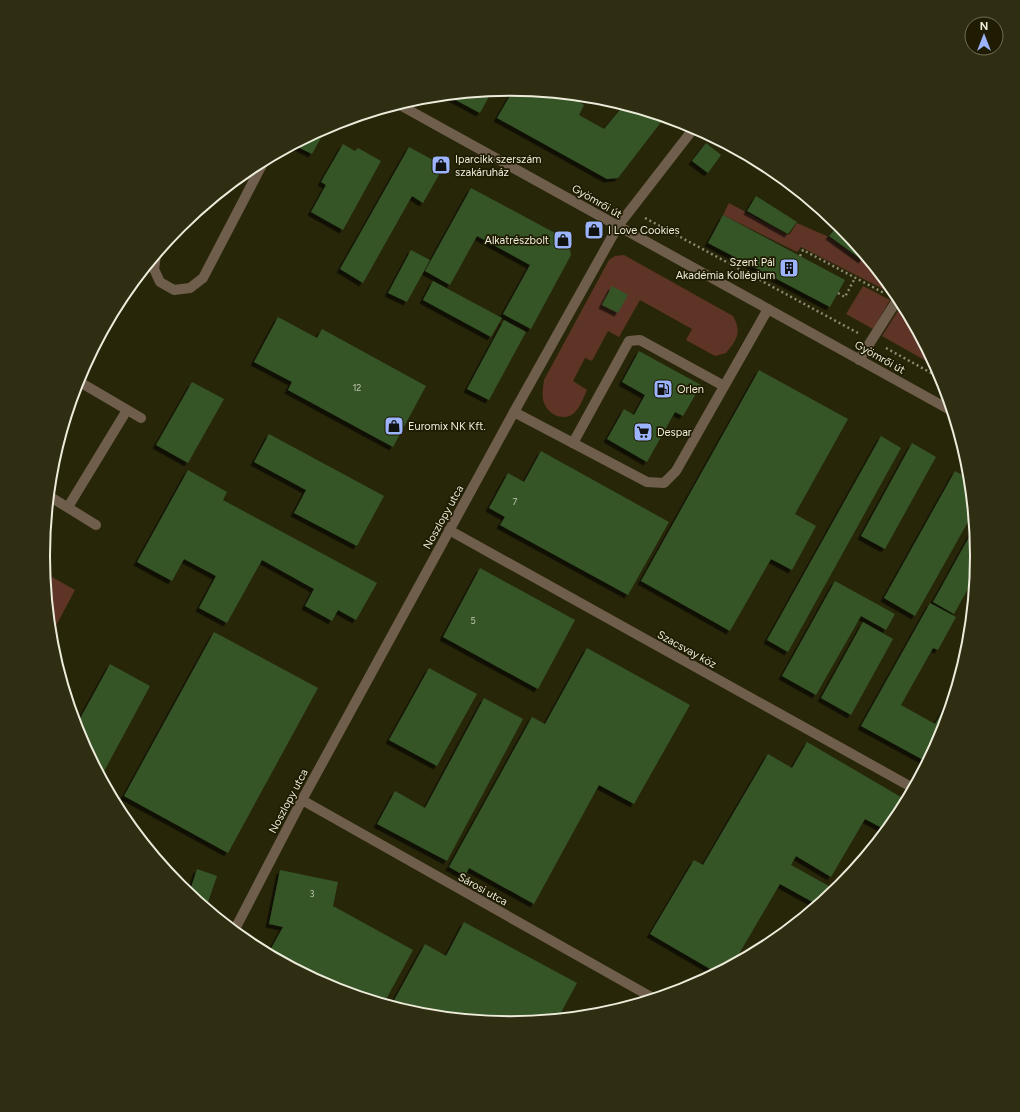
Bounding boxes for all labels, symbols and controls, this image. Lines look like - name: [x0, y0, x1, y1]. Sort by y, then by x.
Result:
- north arrow: [964, 16, 1004, 56]
- text: N: [980, 20, 988, 33]
- place label: Iparcikk szerszám szakáruház: [455, 153, 541, 179]
- shop icon: Iparcikk szerszám szakáruház: [430, 154, 452, 176]
- street label: Gyömrői út: [570, 182, 624, 221]
- shop icon: I Love Cookies: [583, 219, 605, 241]
- place label: I Love Cookies: [608, 224, 680, 237]
- shop icon: Alkatrészbolt: [552, 229, 574, 251]
- place label: Alkatrészbolt: [484, 234, 549, 247]
- place label: Szent Pál Akadémia Kollégium: [676, 256, 775, 282]
- building icon: Szent Pál Akadémia Kollégium: [778, 257, 800, 279]
- street label: Gyömrői út: [852, 338, 907, 377]
- fuel station icon: Orlen: [652, 378, 674, 400]
- house number: 12: [353, 382, 361, 393]
- place label: Orlen: [677, 383, 704, 396]
- shop icon: Euromix NK Kft.: [383, 415, 405, 437]
- place label: Euromix NK Kft.: [408, 420, 486, 433]
- supermarket icon: Despar: [632, 421, 654, 443]
- place label: Despar: [657, 426, 692, 439]
- street label: Noszlopy utca: [421, 483, 466, 551]
- house number: 7: [513, 496, 518, 507]
- house number: 5: [470, 615, 476, 626]
- street label: Szacsvay köz: [655, 628, 719, 671]
- street label: Noszlopy utca: [266, 767, 311, 836]
- street label: Sárosi utca: [456, 870, 510, 908]
- house number: 3: [310, 888, 315, 899]

